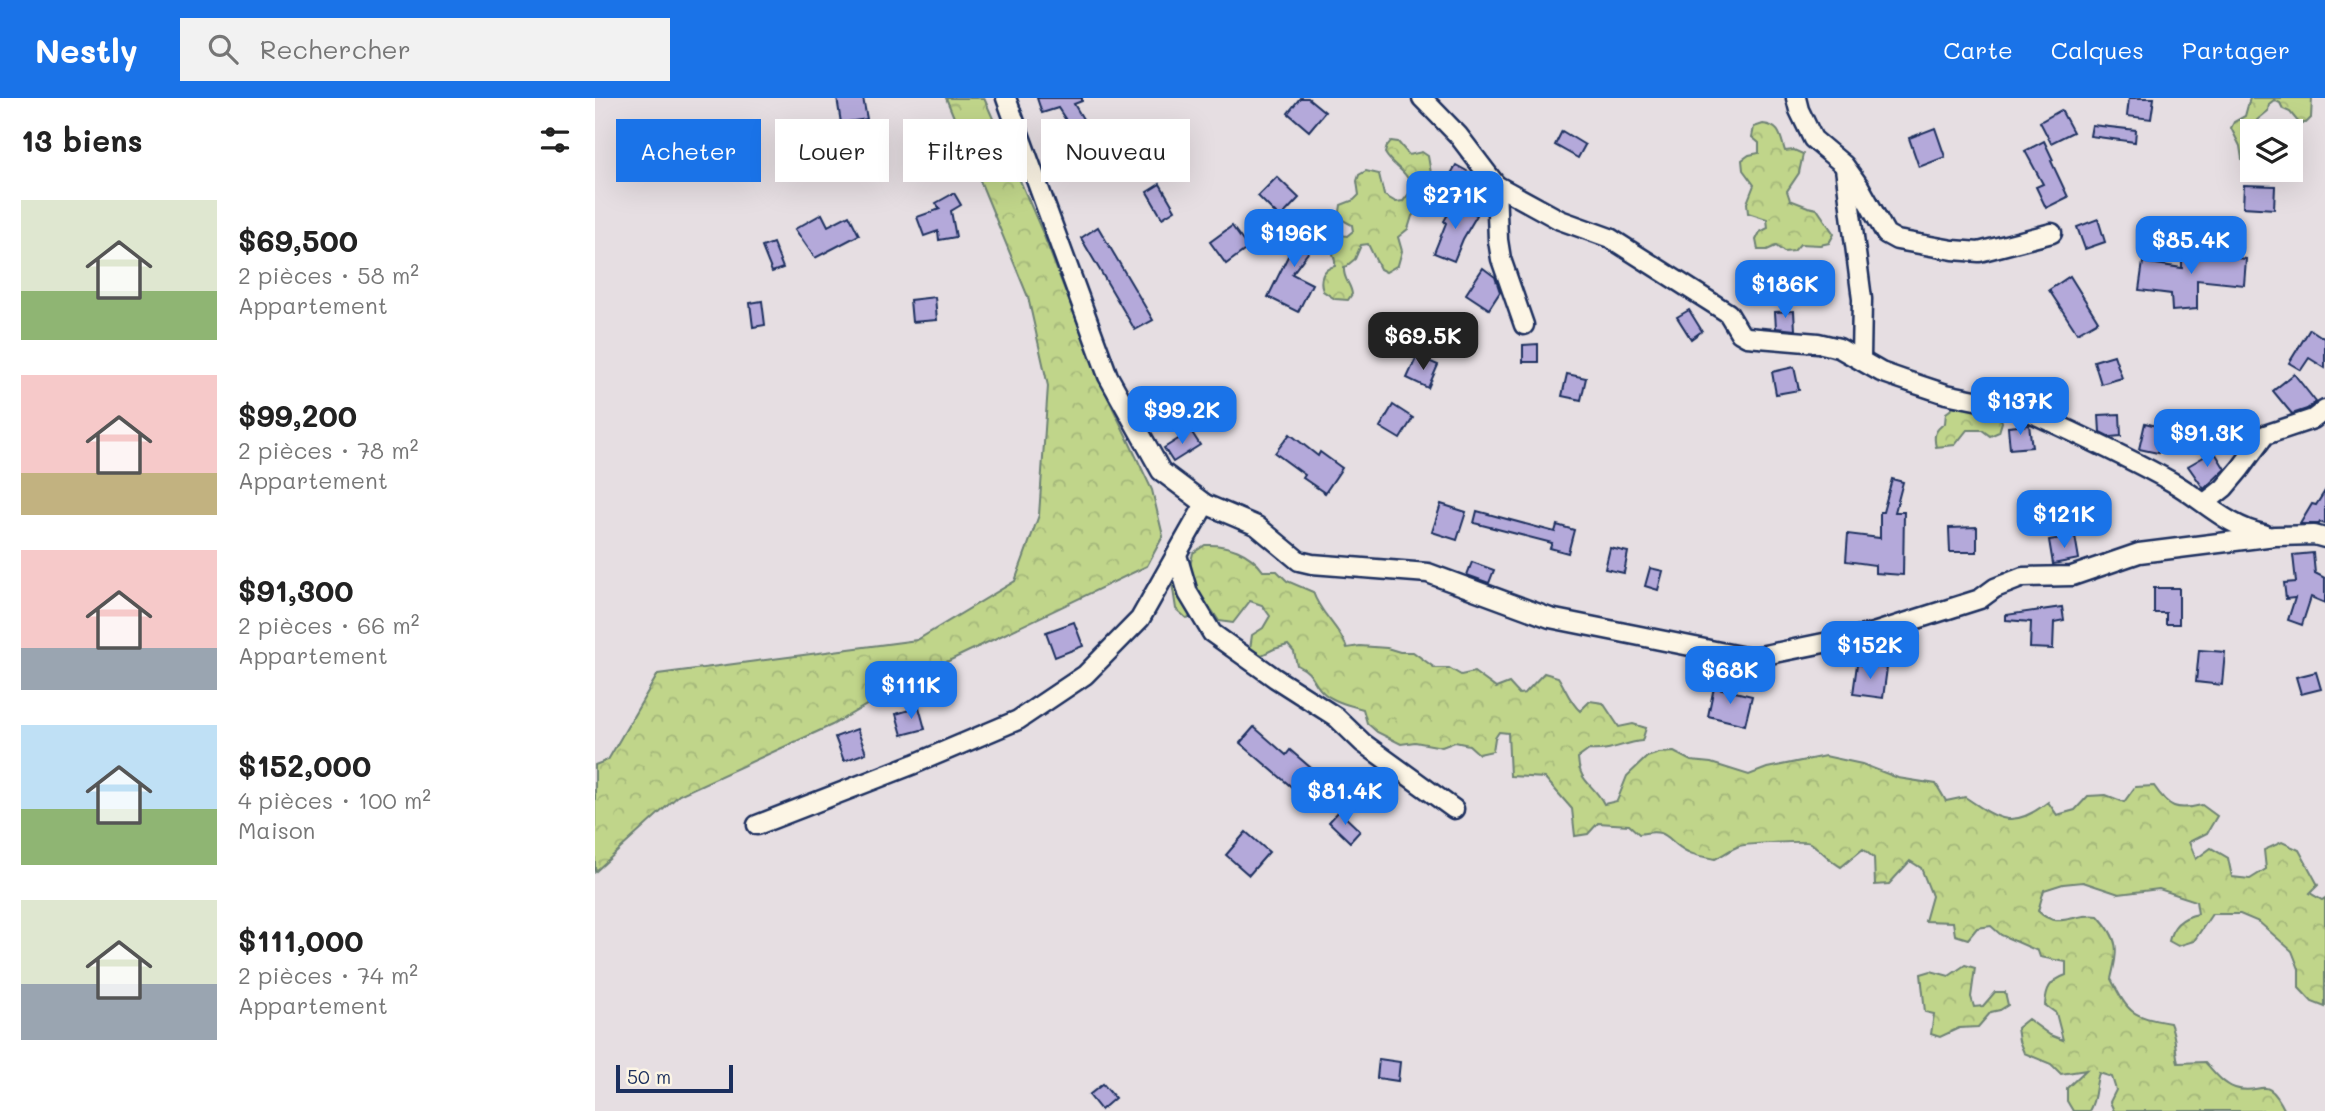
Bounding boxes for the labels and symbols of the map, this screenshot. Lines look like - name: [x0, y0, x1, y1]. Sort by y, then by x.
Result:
- pin: $271K: [1406, 172, 1504, 231]
- pin: $196K: [1245, 209, 1343, 269]
- pin: $85.4K: [2134, 216, 2248, 276]
- pin: $186K: [1736, 260, 1834, 320]
- pin: $69.5K: [1366, 313, 1480, 372]
- pin: $137K: [1971, 378, 2069, 437]
- pin: $99.2K: [1125, 386, 1239, 446]
- pin: $91.3K: [2150, 410, 2264, 469]
- pin: $121K: [2015, 490, 2113, 550]
- pin: $152K: [1821, 622, 1919, 681]
- pin: $68K: [1689, 646, 1771, 706]
- pin: $111K: [862, 662, 960, 721]
- pin: $81.4K: [1288, 768, 1402, 827]
- scale bar: [616, 1062, 733, 1094]

